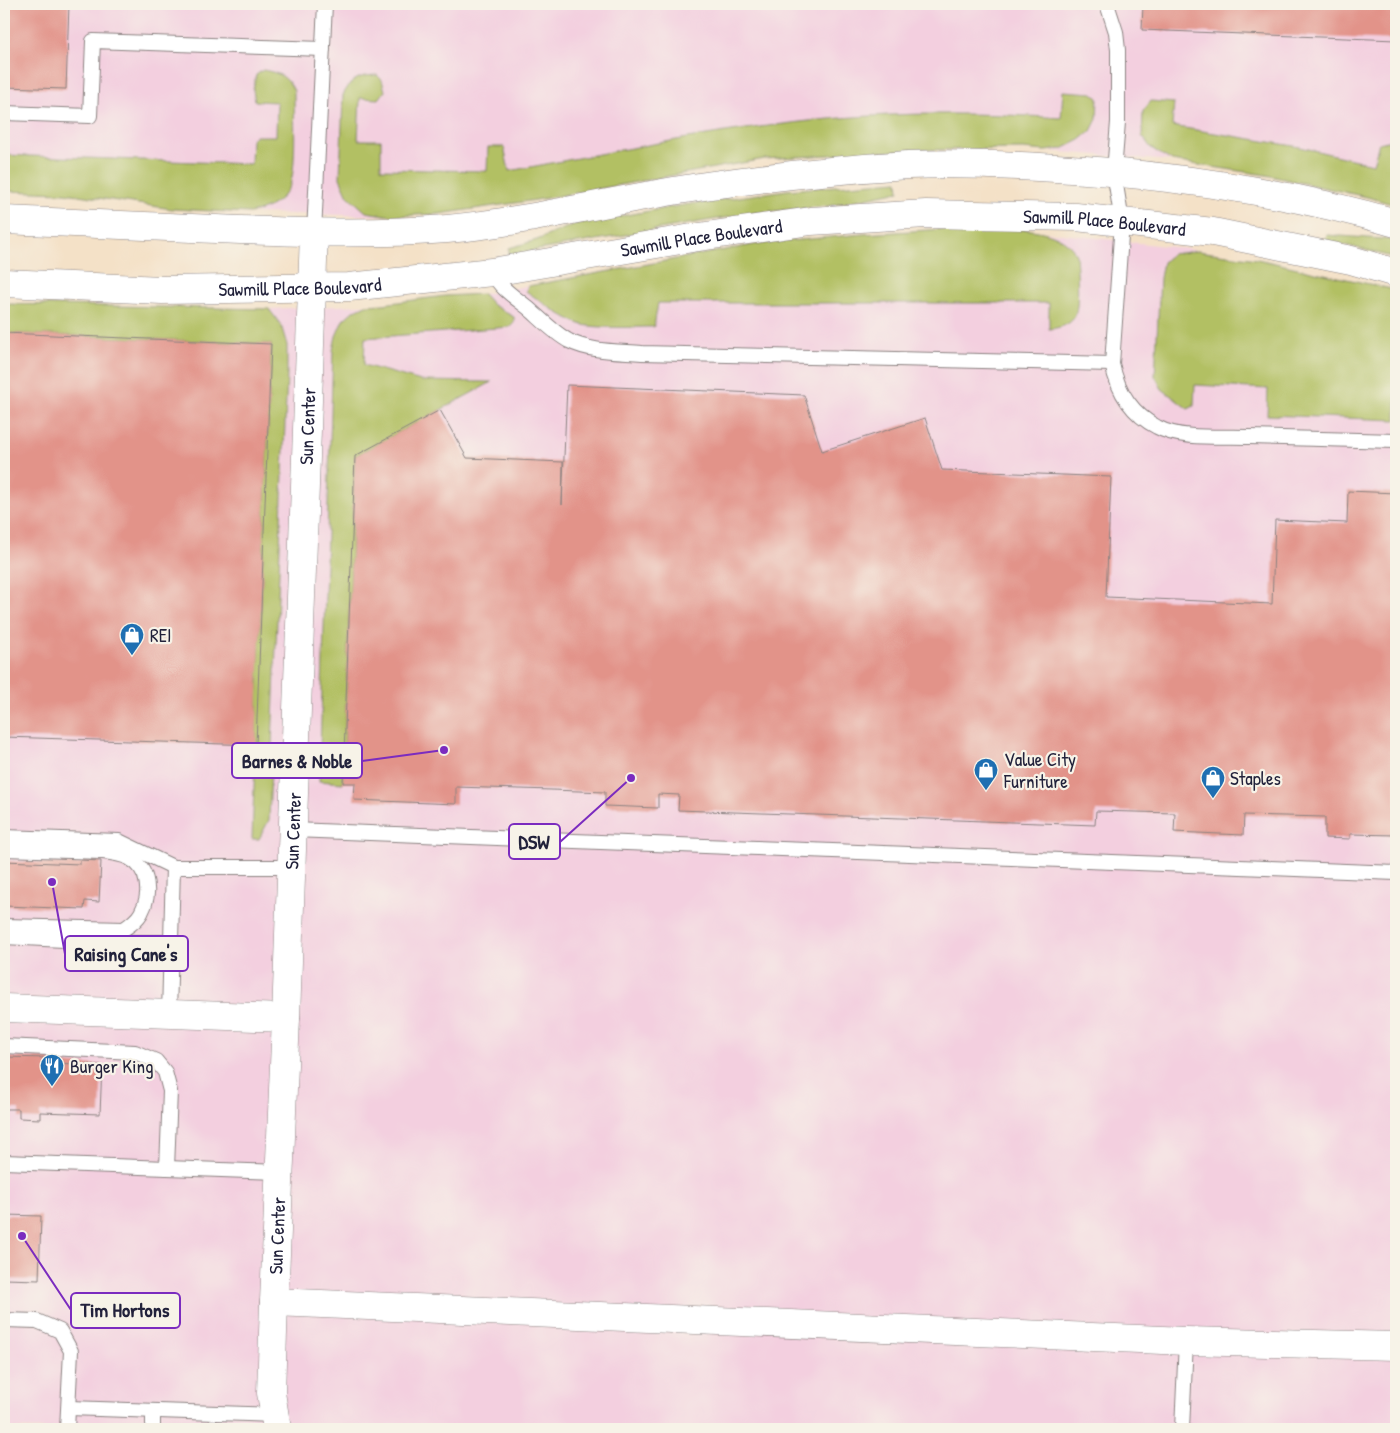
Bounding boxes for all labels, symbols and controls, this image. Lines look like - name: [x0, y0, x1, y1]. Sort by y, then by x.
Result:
- street label: Sawmill Place Boulevard: [1023, 203, 1188, 242]
- street label: Sawmill Place Boulevard: [618, 212, 784, 263]
- street label: Sawmill Place Boulevard: [218, 271, 383, 302]
- street label: Sun Center: [293, 386, 322, 465]
- shop icon: REI: [119, 622, 145, 656]
- place label: REI: [150, 622, 172, 648]
- callout: Barnes & Noble: [232, 743, 362, 778]
- place label: Value City Furniture: [1003, 746, 1076, 794]
- text: Barnes & Noble: [242, 747, 352, 774]
- shop icon: Value City Furniture: [973, 757, 999, 791]
- shop icon: Staples: [1200, 765, 1226, 799]
- place label: Staples: [1230, 765, 1281, 791]
- street label: Sun Center: [278, 791, 307, 870]
- callout: DSW: [509, 824, 560, 859]
- text: DSW: [519, 828, 550, 855]
- callout: Raising Cane's: [65, 936, 188, 971]
- text: Raising Cane's: [75, 940, 178, 968]
- restaurant icon: Burger King: [39, 1053, 65, 1087]
- place label: Burger King: [70, 1053, 154, 1079]
- street label: Sun Center: [262, 1196, 291, 1275]
- callout: Tim Hortons: [71, 1293, 180, 1328]
- text: Tim Hortons: [80, 1296, 170, 1323]

